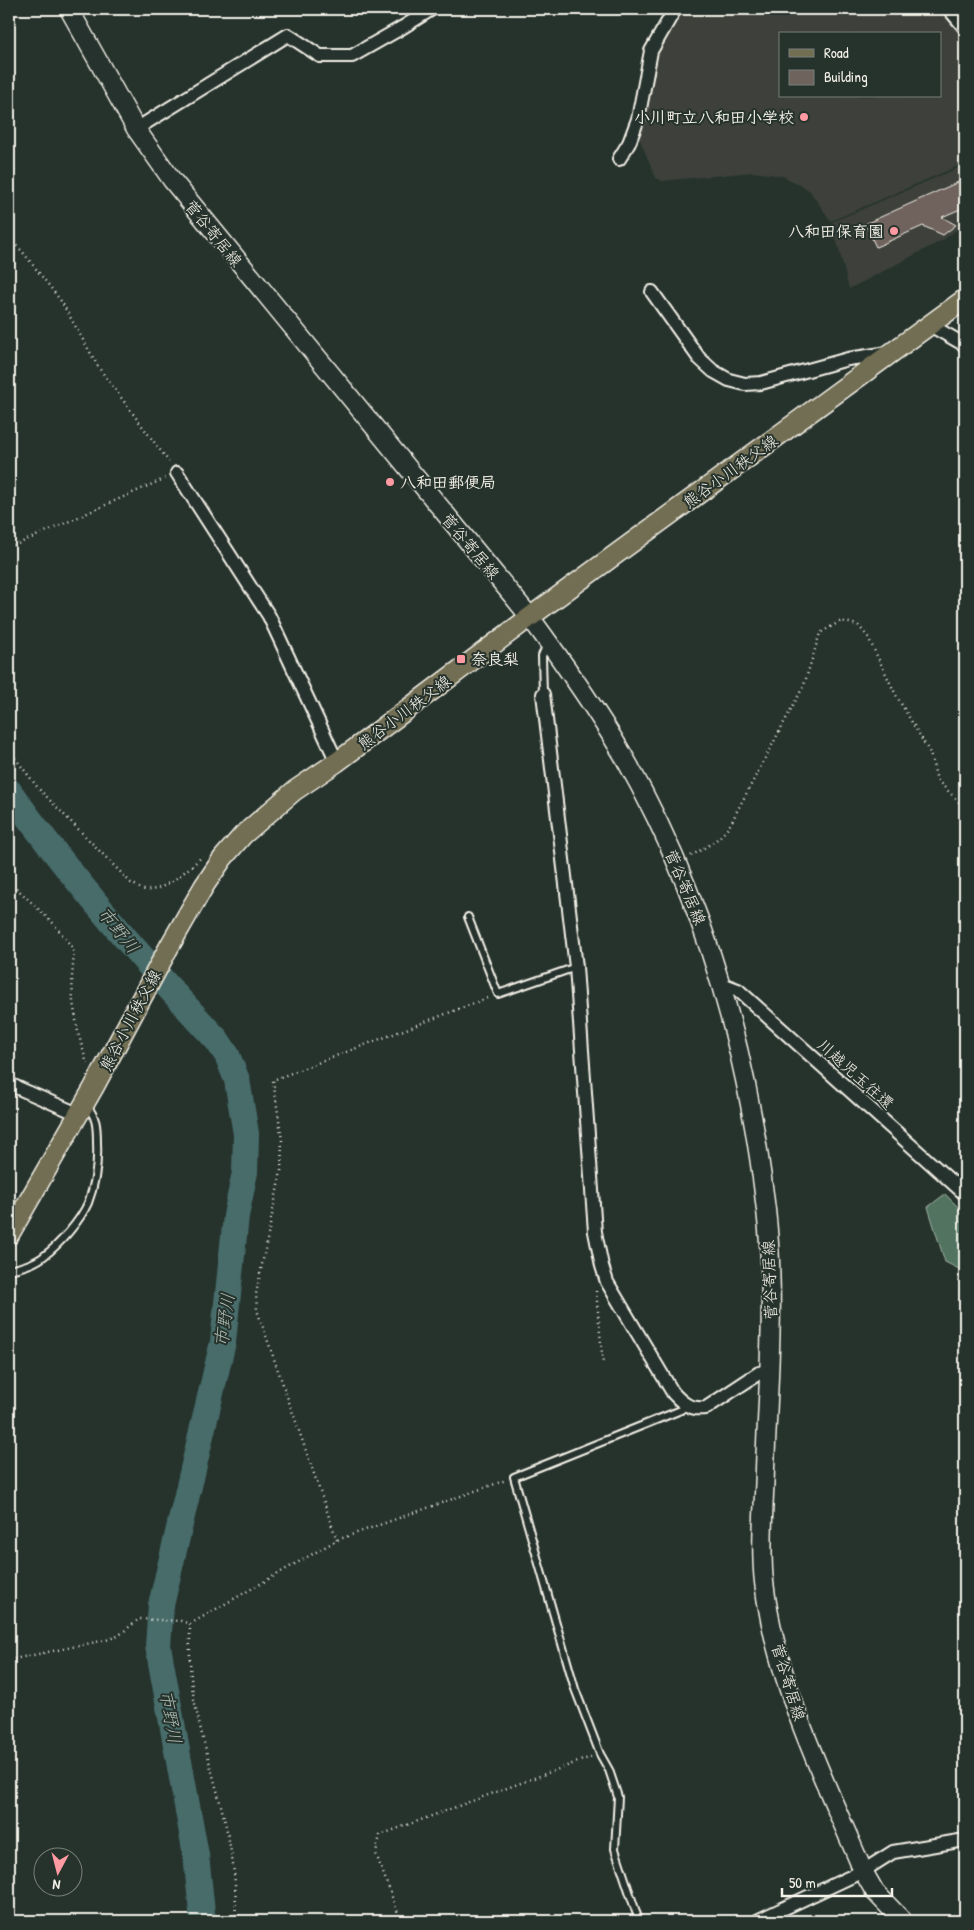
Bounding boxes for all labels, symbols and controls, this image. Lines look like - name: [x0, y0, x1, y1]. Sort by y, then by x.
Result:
- legend: [779, 32, 942, 98]
- text: Road: [824, 42, 849, 63]
- text: Building: [824, 66, 868, 87]
- place label: 小川町立八和田小学校: [634, 106, 794, 128]
- marker: 小川町立八和田小学校: [798, 111, 810, 123]
- street label: 菅谷寄居線: [180, 195, 248, 271]
- place label: 八和田保育園: [788, 220, 884, 242]
- marker: 八和田保育園: [888, 225, 900, 237]
- street label: 熊谷小川秩父線: [678, 429, 782, 513]
- place label: 八和田郵便局: [400, 471, 496, 493]
- marker: 八和田郵便局: [384, 476, 396, 488]
- street label: 菅谷寄居線: [437, 508, 505, 584]
- place label: 奈良梨: [471, 648, 519, 670]
- marker: 奈良梨: [455, 653, 467, 665]
- street label: 熊谷小川秩父線: [353, 670, 455, 754]
- street label: 菅谷寄居線: [660, 846, 712, 928]
- water label: 市野川: [92, 901, 146, 959]
- street label: 熊谷小川秩父線: [94, 965, 166, 1075]
- street label: 川越児玉往還: [813, 1034, 899, 1114]
- street label: 菅谷寄居線: [757, 1240, 781, 1320]
- water label: 市野川: [208, 1292, 240, 1348]
- street label: 菅谷寄居線: [767, 1641, 811, 1723]
- water label: 市野川: [154, 1688, 188, 1746]
- north arrow: [32, 1848, 82, 1898]
- scale bar: [782, 1865, 892, 1897]
- text: 50 m: [789, 1872, 816, 1893]
- text: N: [51, 1875, 61, 1895]

